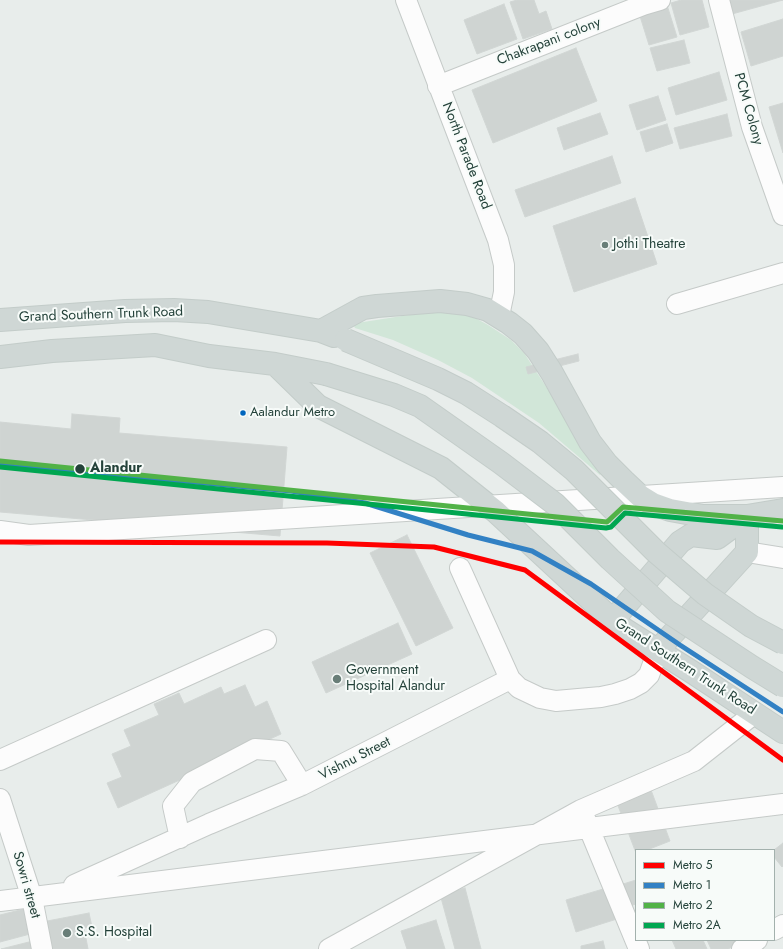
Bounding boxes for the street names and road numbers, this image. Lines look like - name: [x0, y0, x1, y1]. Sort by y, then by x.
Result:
- street label: Chakrapani colony: [495, 14, 603, 70]
- street label: PCM Colony: [730, 71, 766, 147]
- street label: North Parade Road: [438, 100, 494, 212]
- street label: Grand Southern Trunk Road: [19, 304, 183, 326]
- street label: Grand Southern Trunk Road: [612, 615, 758, 719]
- street label: Vishnu Street: [316, 734, 394, 784]
- street label: Sowri street: [8, 850, 44, 920]

